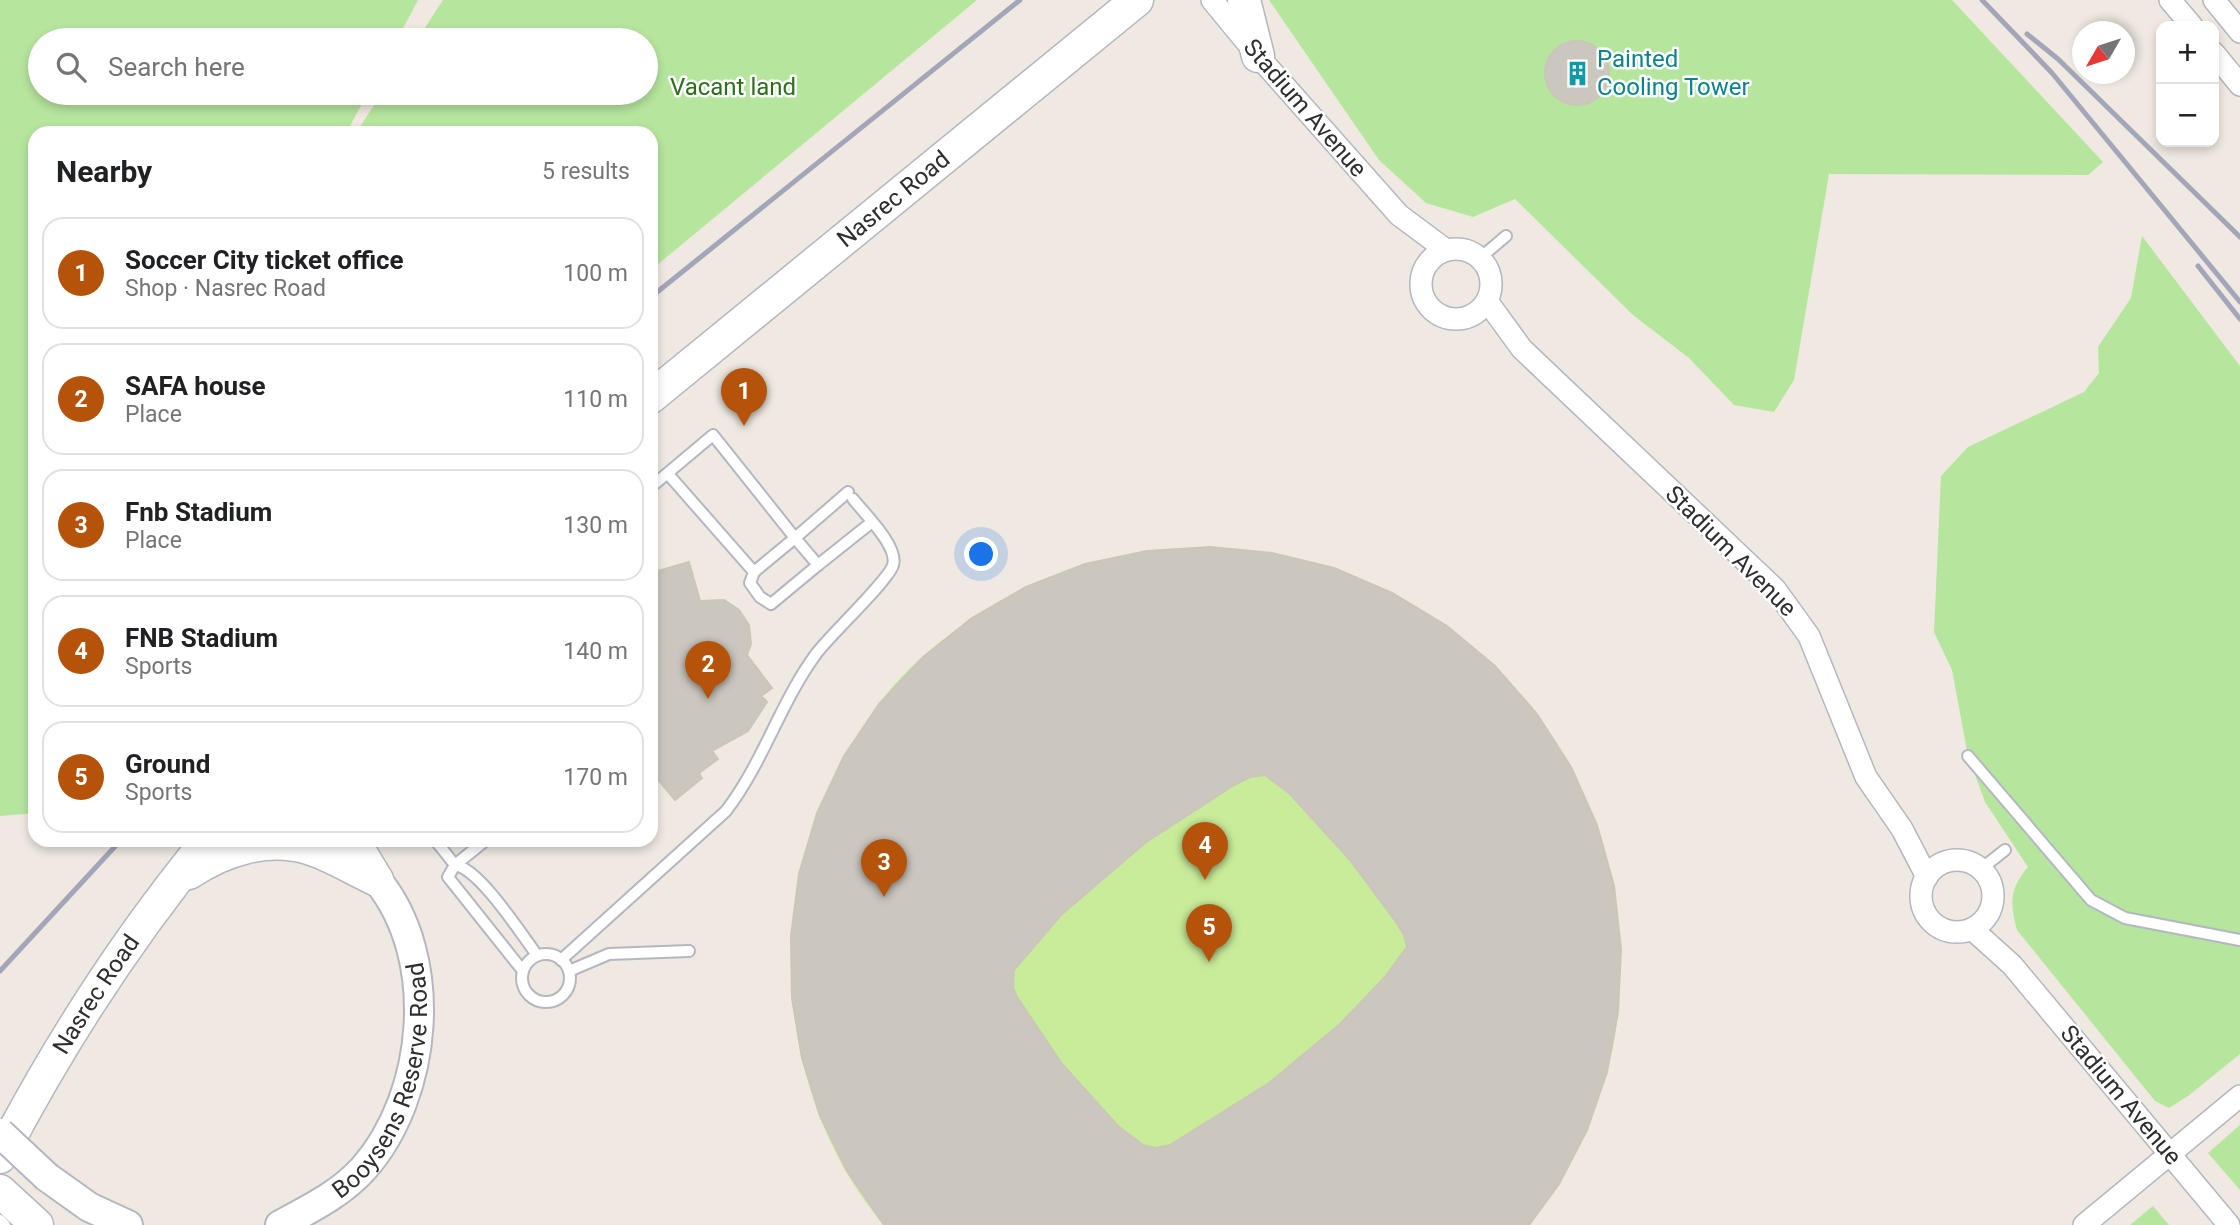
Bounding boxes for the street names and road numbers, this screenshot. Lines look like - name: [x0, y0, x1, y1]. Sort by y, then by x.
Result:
- street label: Stadium Avenue: [1238, 33, 1372, 183]
- street label: Nasrec Road: [832, 145, 955, 253]
- street label: Stadium Avenue: [1660, 480, 1802, 622]
- street label: Nasrec Road: [47, 929, 145, 1059]
- street label: Booysens Reserve Road: [327, 960, 433, 1204]
- street label: Stadium Avenue: [2055, 1020, 2187, 1170]

